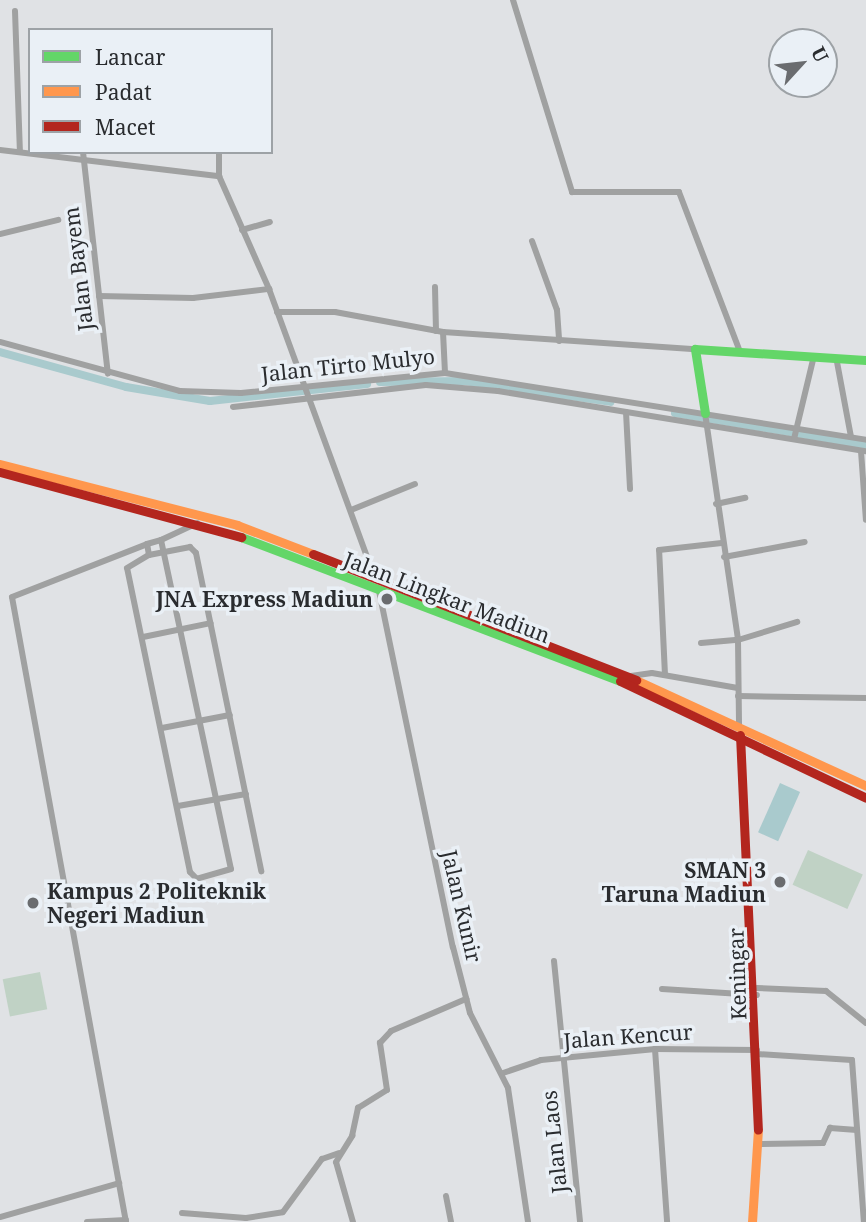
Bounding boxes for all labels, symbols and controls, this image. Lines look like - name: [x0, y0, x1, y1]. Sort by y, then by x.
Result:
- legend: [28, 28, 273, 154]
- north arrow: [768, 28, 838, 98]
- text: U: [805, 42, 835, 67]
- text: Lancar: [95, 43, 166, 71]
- text: Padat: [95, 78, 152, 106]
- text: Macet: [95, 113, 155, 141]
- street label: Jalan Bayem: [58, 206, 98, 332]
- street label: Jalan Tirto Mulyo: [260, 343, 436, 387]
- street label: Jalan Lingkar Madiun: [340, 546, 554, 648]
- place label: JNA Express Madiun: [156, 586, 373, 612]
- marker: JNA Express Madiun: [379, 591, 395, 607]
- street label: Jalan Kunir: [437, 847, 487, 965]
- place label: SMAN 3 Taruna Madiun: [602, 857, 766, 907]
- marker: SMAN 3 Taruna Madiun: [772, 874, 788, 890]
- place label: Kampus 2 Politeknik Negeri Madiun: [47, 878, 266, 928]
- marker: Kampus 2 Politeknik Negeri Madiun: [25, 895, 41, 911]
- street label: Keningar: [723, 927, 751, 1021]
- street label: Jalan Kencur: [563, 1019, 693, 1053]
- street label: Jalan Laos: [536, 1089, 572, 1195]

